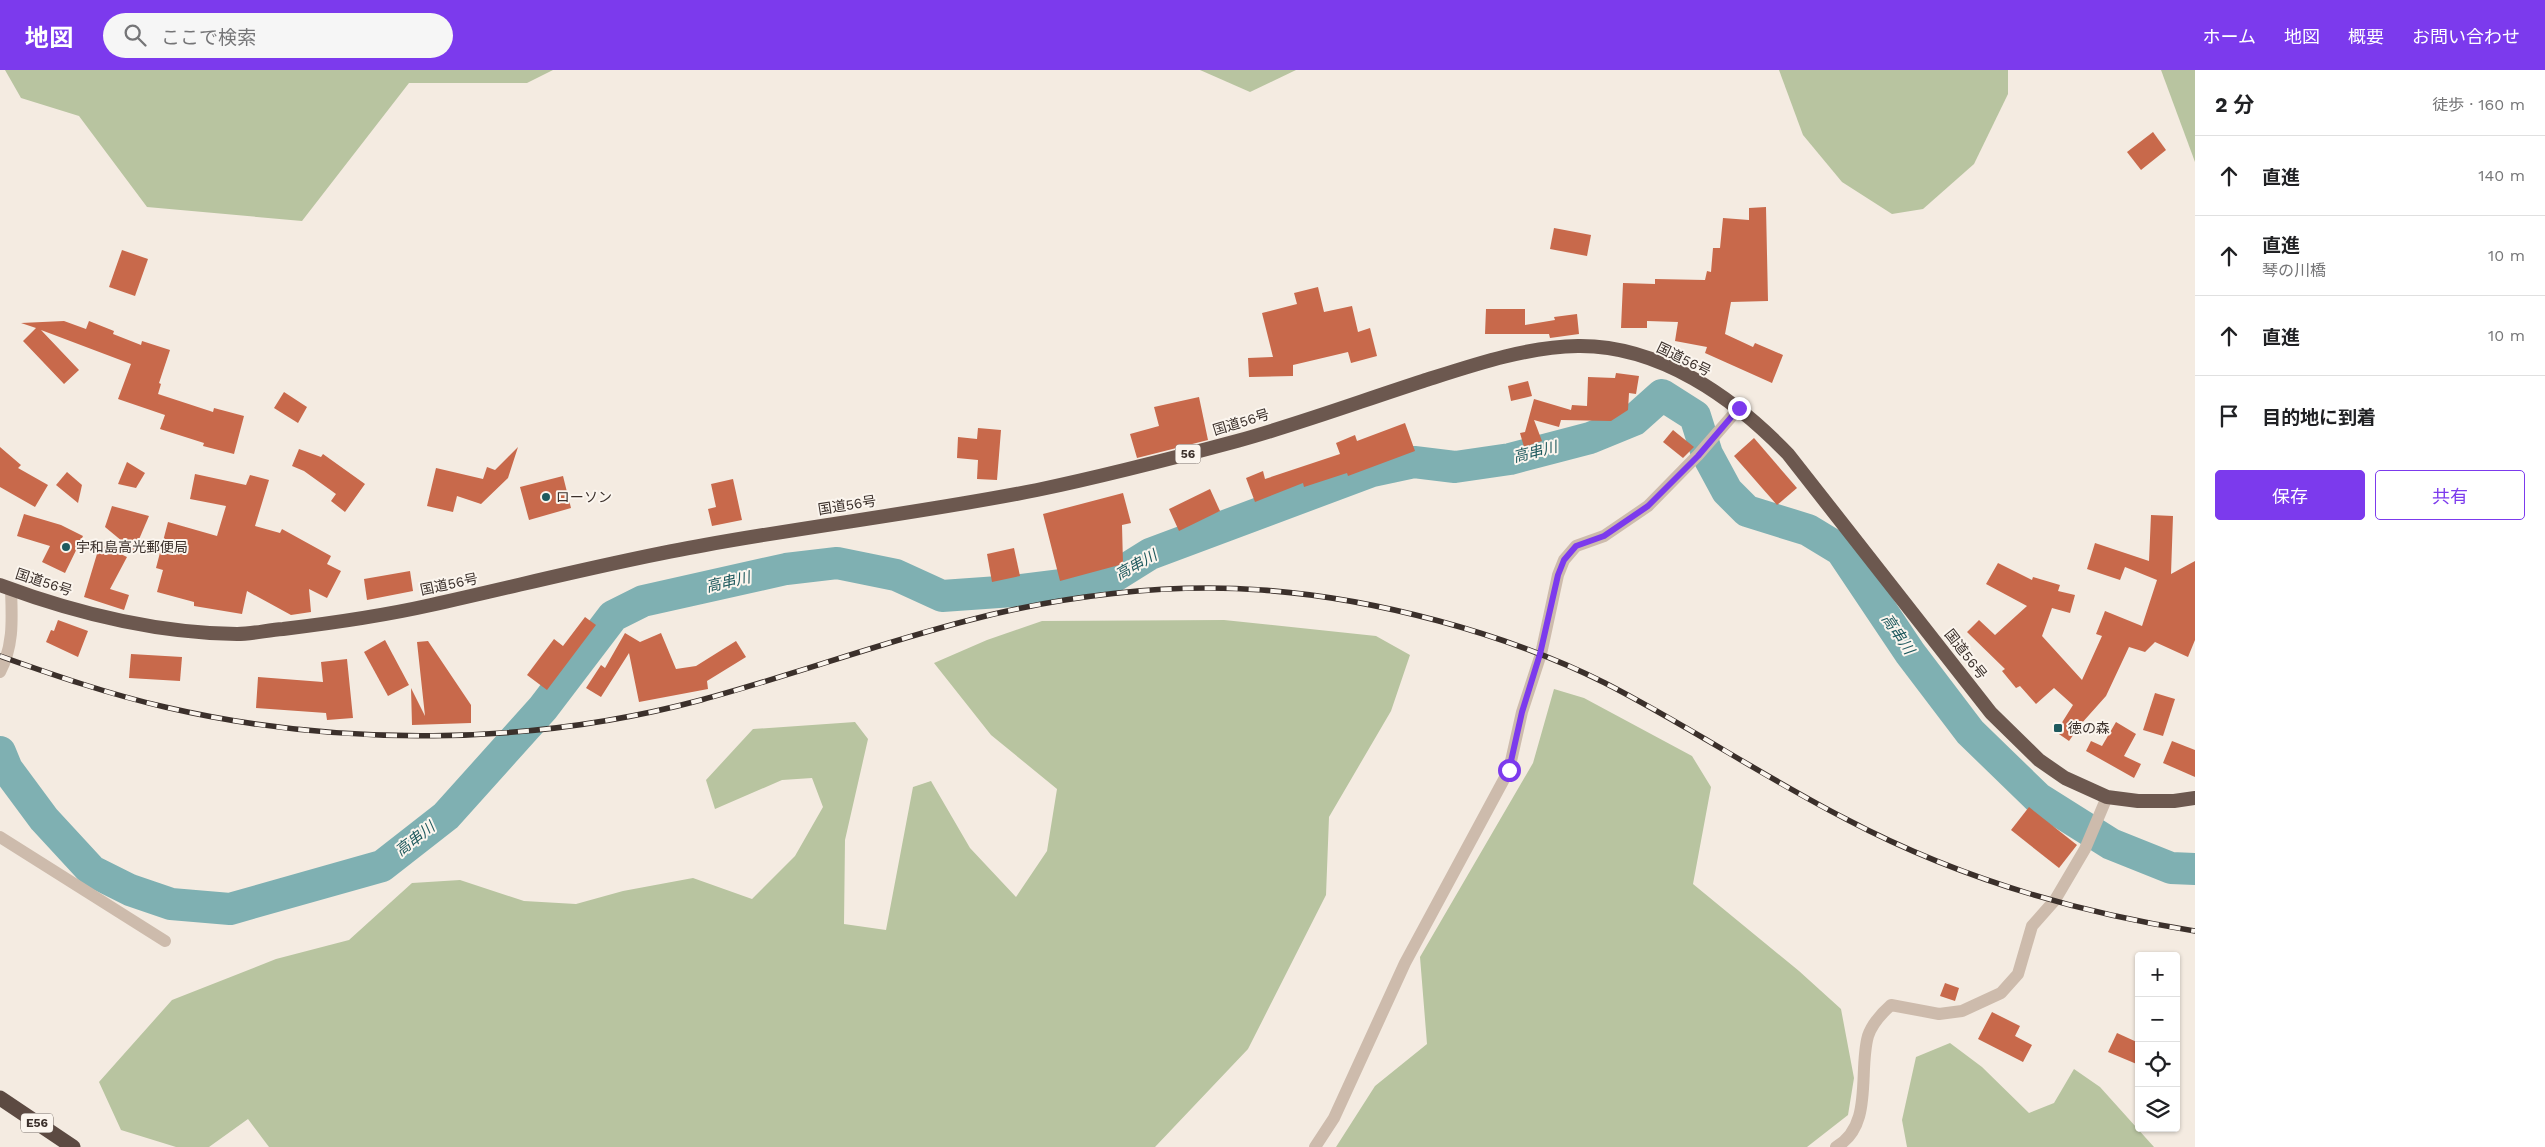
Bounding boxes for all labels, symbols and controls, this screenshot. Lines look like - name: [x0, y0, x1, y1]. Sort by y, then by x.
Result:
- search box: [103, 13, 453, 58]
- icon: search: [121, 21, 149, 49]
- text: 地図: [25, 24, 73, 52]
- text: ここで検索: [161, 26, 256, 49]
- text: ホーム: [2203, 26, 2256, 47]
- text: 地図: [2284, 26, 2320, 47]
- text: 概要: [2348, 26, 2384, 47]
- text: お問い合わせ: [2412, 26, 2520, 47]
- text: 2 分: [2215, 92, 2255, 117]
- text: 徒歩 · 160 m: [2432, 95, 2525, 114]
- icon: ahead: [2215, 162, 2243, 190]
- text: 直進: [2262, 166, 2300, 189]
- text: 140 m: [2478, 166, 2525, 185]
- text: 直進: [2262, 234, 2300, 257]
- icon: ahead: [2215, 242, 2243, 270]
- text: 10 m: [2488, 246, 2525, 265]
- text: 琴の川橋: [2262, 261, 2326, 280]
- icon: ahead: [2215, 322, 2243, 350]
- text: 直進: [2262, 326, 2300, 349]
- text: 10 m: [2488, 326, 2525, 345]
- street label: 国道56号: [1654, 339, 1714, 379]
- route end: [1728, 397, 1751, 420]
- icon: arrive: [2215, 402, 2243, 430]
- street label: 国道56号: [1211, 406, 1271, 438]
- text: 目的地に到着: [2262, 406, 2376, 429]
- water label: 高串川: [1511, 437, 1561, 466]
- road number: 56: [1176, 444, 1200, 464]
- button: 保存: [2215, 470, 2365, 520]
- button: 共有: [2375, 470, 2525, 520]
- place label: ローソン: [556, 489, 612, 505]
- marker: ローソン: [540, 491, 552, 503]
- street label: 国道56号: [817, 493, 877, 517]
- place label: 宇和島高光郵便局: [76, 539, 188, 555]
- marker: 宇和島高光郵便局: [60, 541, 72, 553]
- water label: 高串川: [1112, 545, 1162, 584]
- street label: 国道56号: [14, 565, 74, 599]
- water label: 高串川: [704, 568, 754, 596]
- street label: 国道56号: [419, 570, 479, 598]
- water label: 高串川: [1878, 610, 1919, 659]
- street label: 国道56号: [1942, 626, 1990, 682]
- place label: 徳の森: [2068, 720, 2110, 736]
- marker: 徳の森: [2052, 722, 2064, 734]
- route start: [1498, 759, 1521, 782]
- water label: 高串川: [392, 817, 440, 860]
- map controls: [2135, 952, 2180, 1132]
- button: +: [2135, 952, 2180, 997]
- button: −: [2135, 997, 2180, 1042]
- button: locate: [2135, 1042, 2180, 1087]
- button: layers: [2135, 1087, 2180, 1132]
- road number: E56: [21, 1114, 53, 1132]

